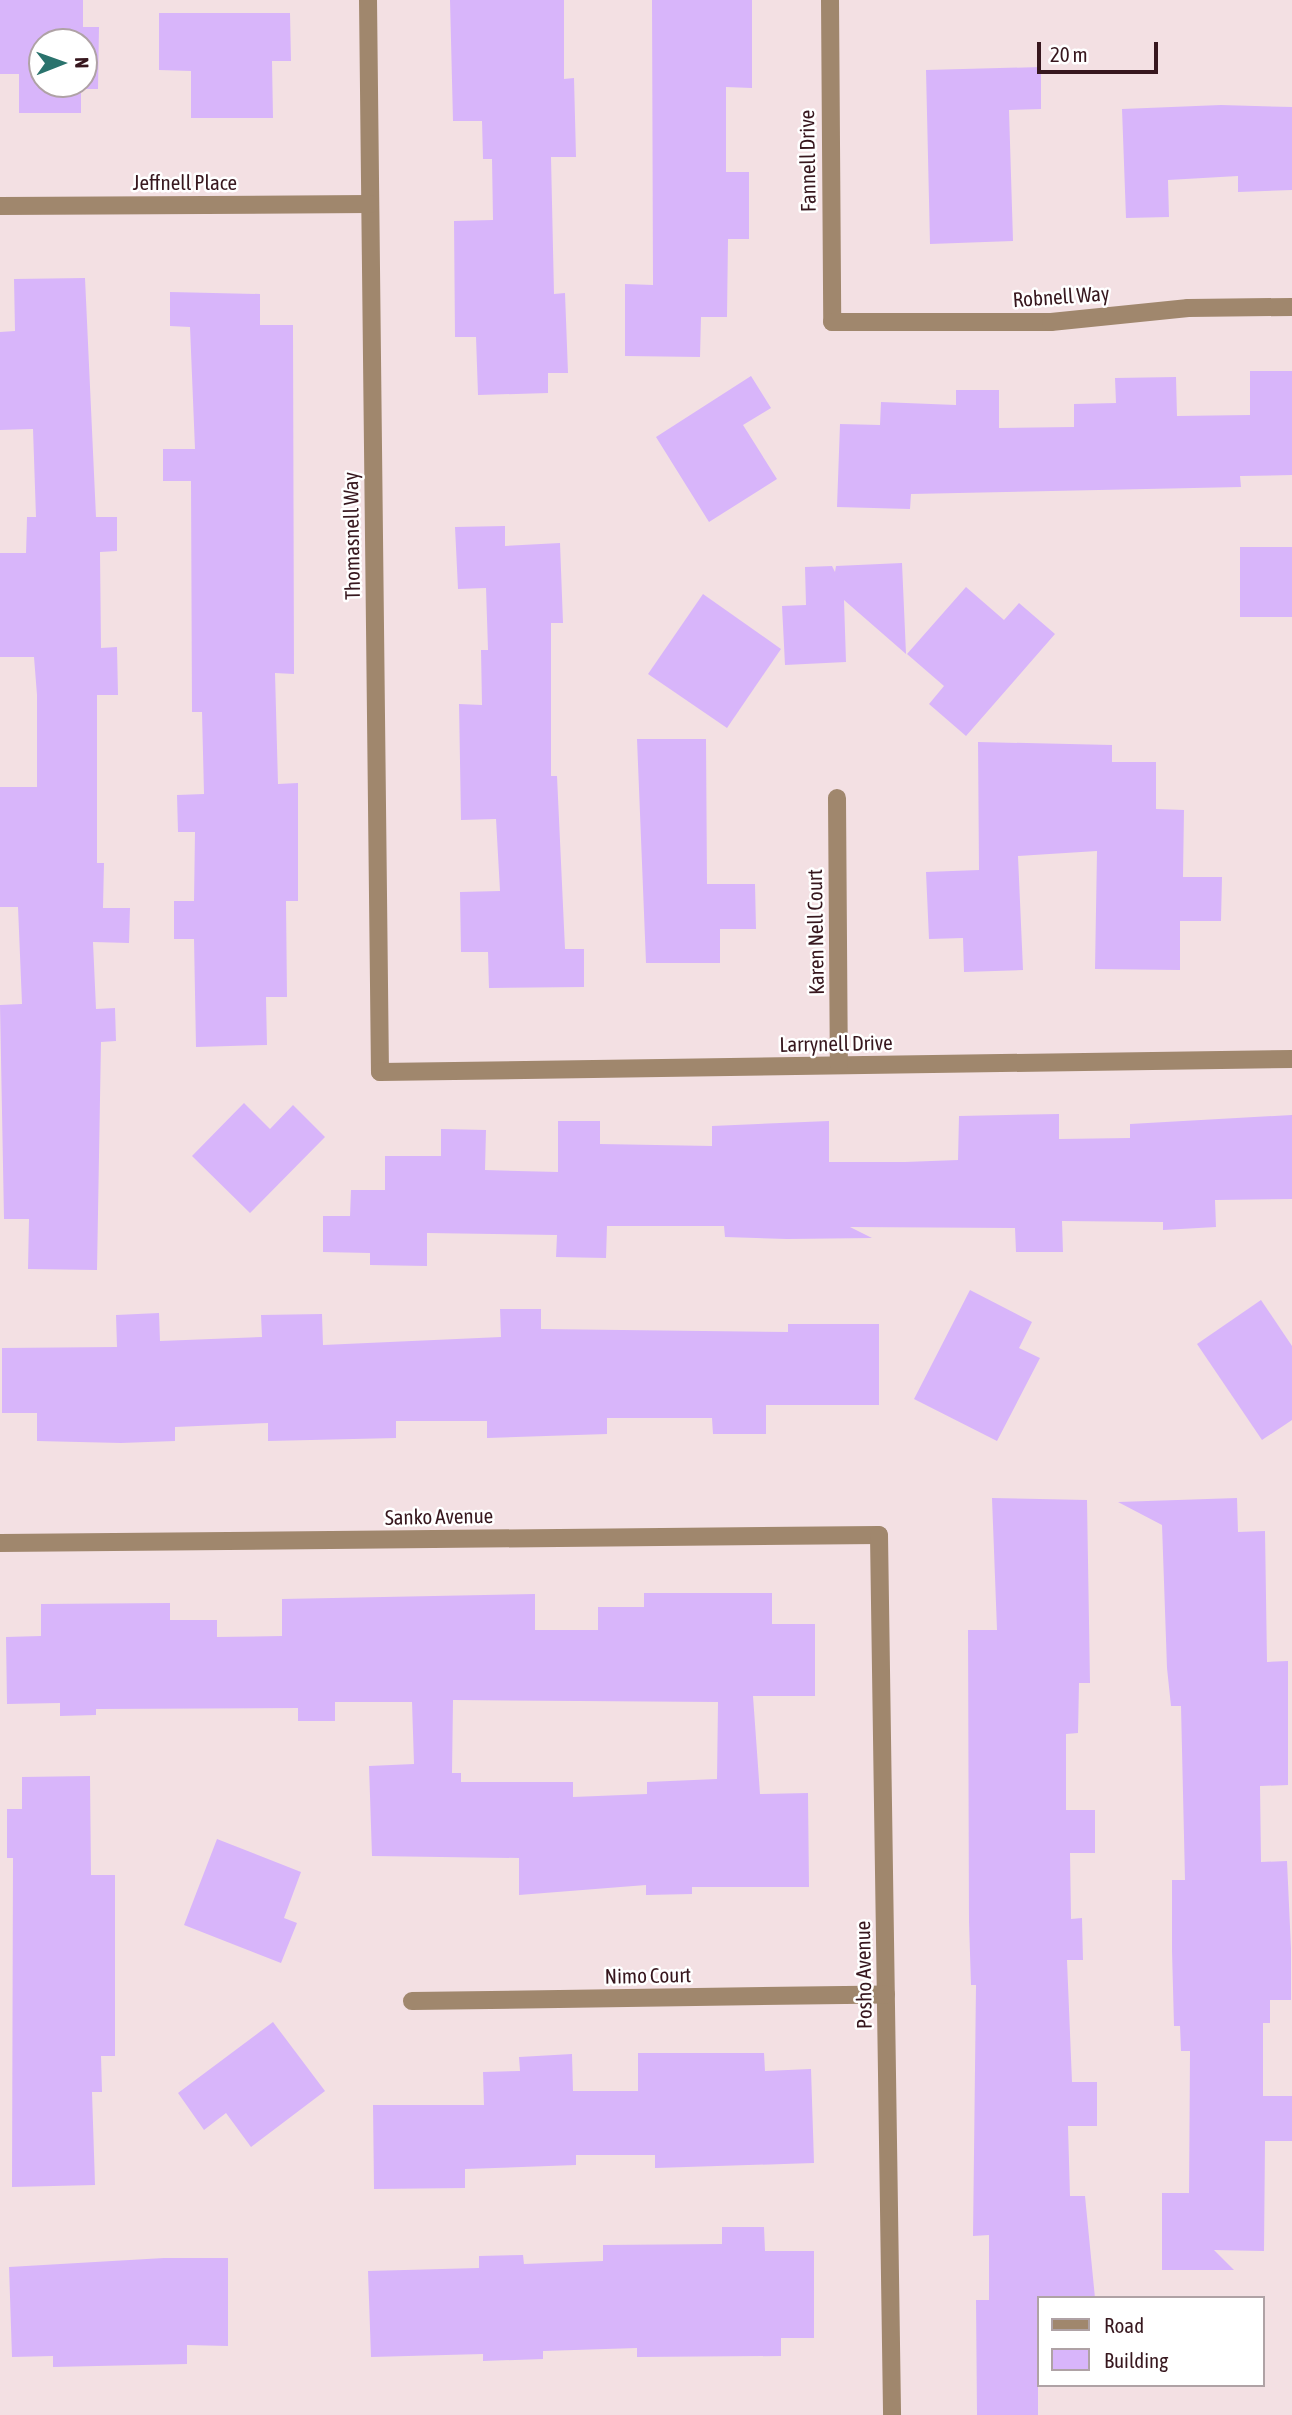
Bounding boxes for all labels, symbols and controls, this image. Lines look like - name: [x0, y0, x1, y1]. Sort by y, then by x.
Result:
- north arrow: [28, 28, 98, 98]
- scale bar: [1040, 28, 1161, 72]
- text: 20 m: [1050, 42, 1088, 66]
- text: N: [71, 57, 93, 68]
- street label: Fannell Drive: [794, 110, 820, 212]
- street label: Jeffnell Place: [133, 169, 237, 195]
- street label: Robnell Way: [1012, 280, 1110, 312]
- street label: Thomasnell Way: [337, 472, 365, 600]
- street label: Karen Nell Court: [801, 869, 829, 995]
- street label: Larrynell Drive: [779, 1029, 893, 1057]
- street label: Sanko Avenue: [385, 1502, 493, 1530]
- street label: Posho Avenue: [849, 1921, 877, 2029]
- street label: Nimo Court: [604, 1962, 692, 1988]
- legend: [1036, 2296, 1264, 2387]
- text: Road: [1104, 2313, 1144, 2337]
- text: Building: [1104, 2348, 1168, 2372]

